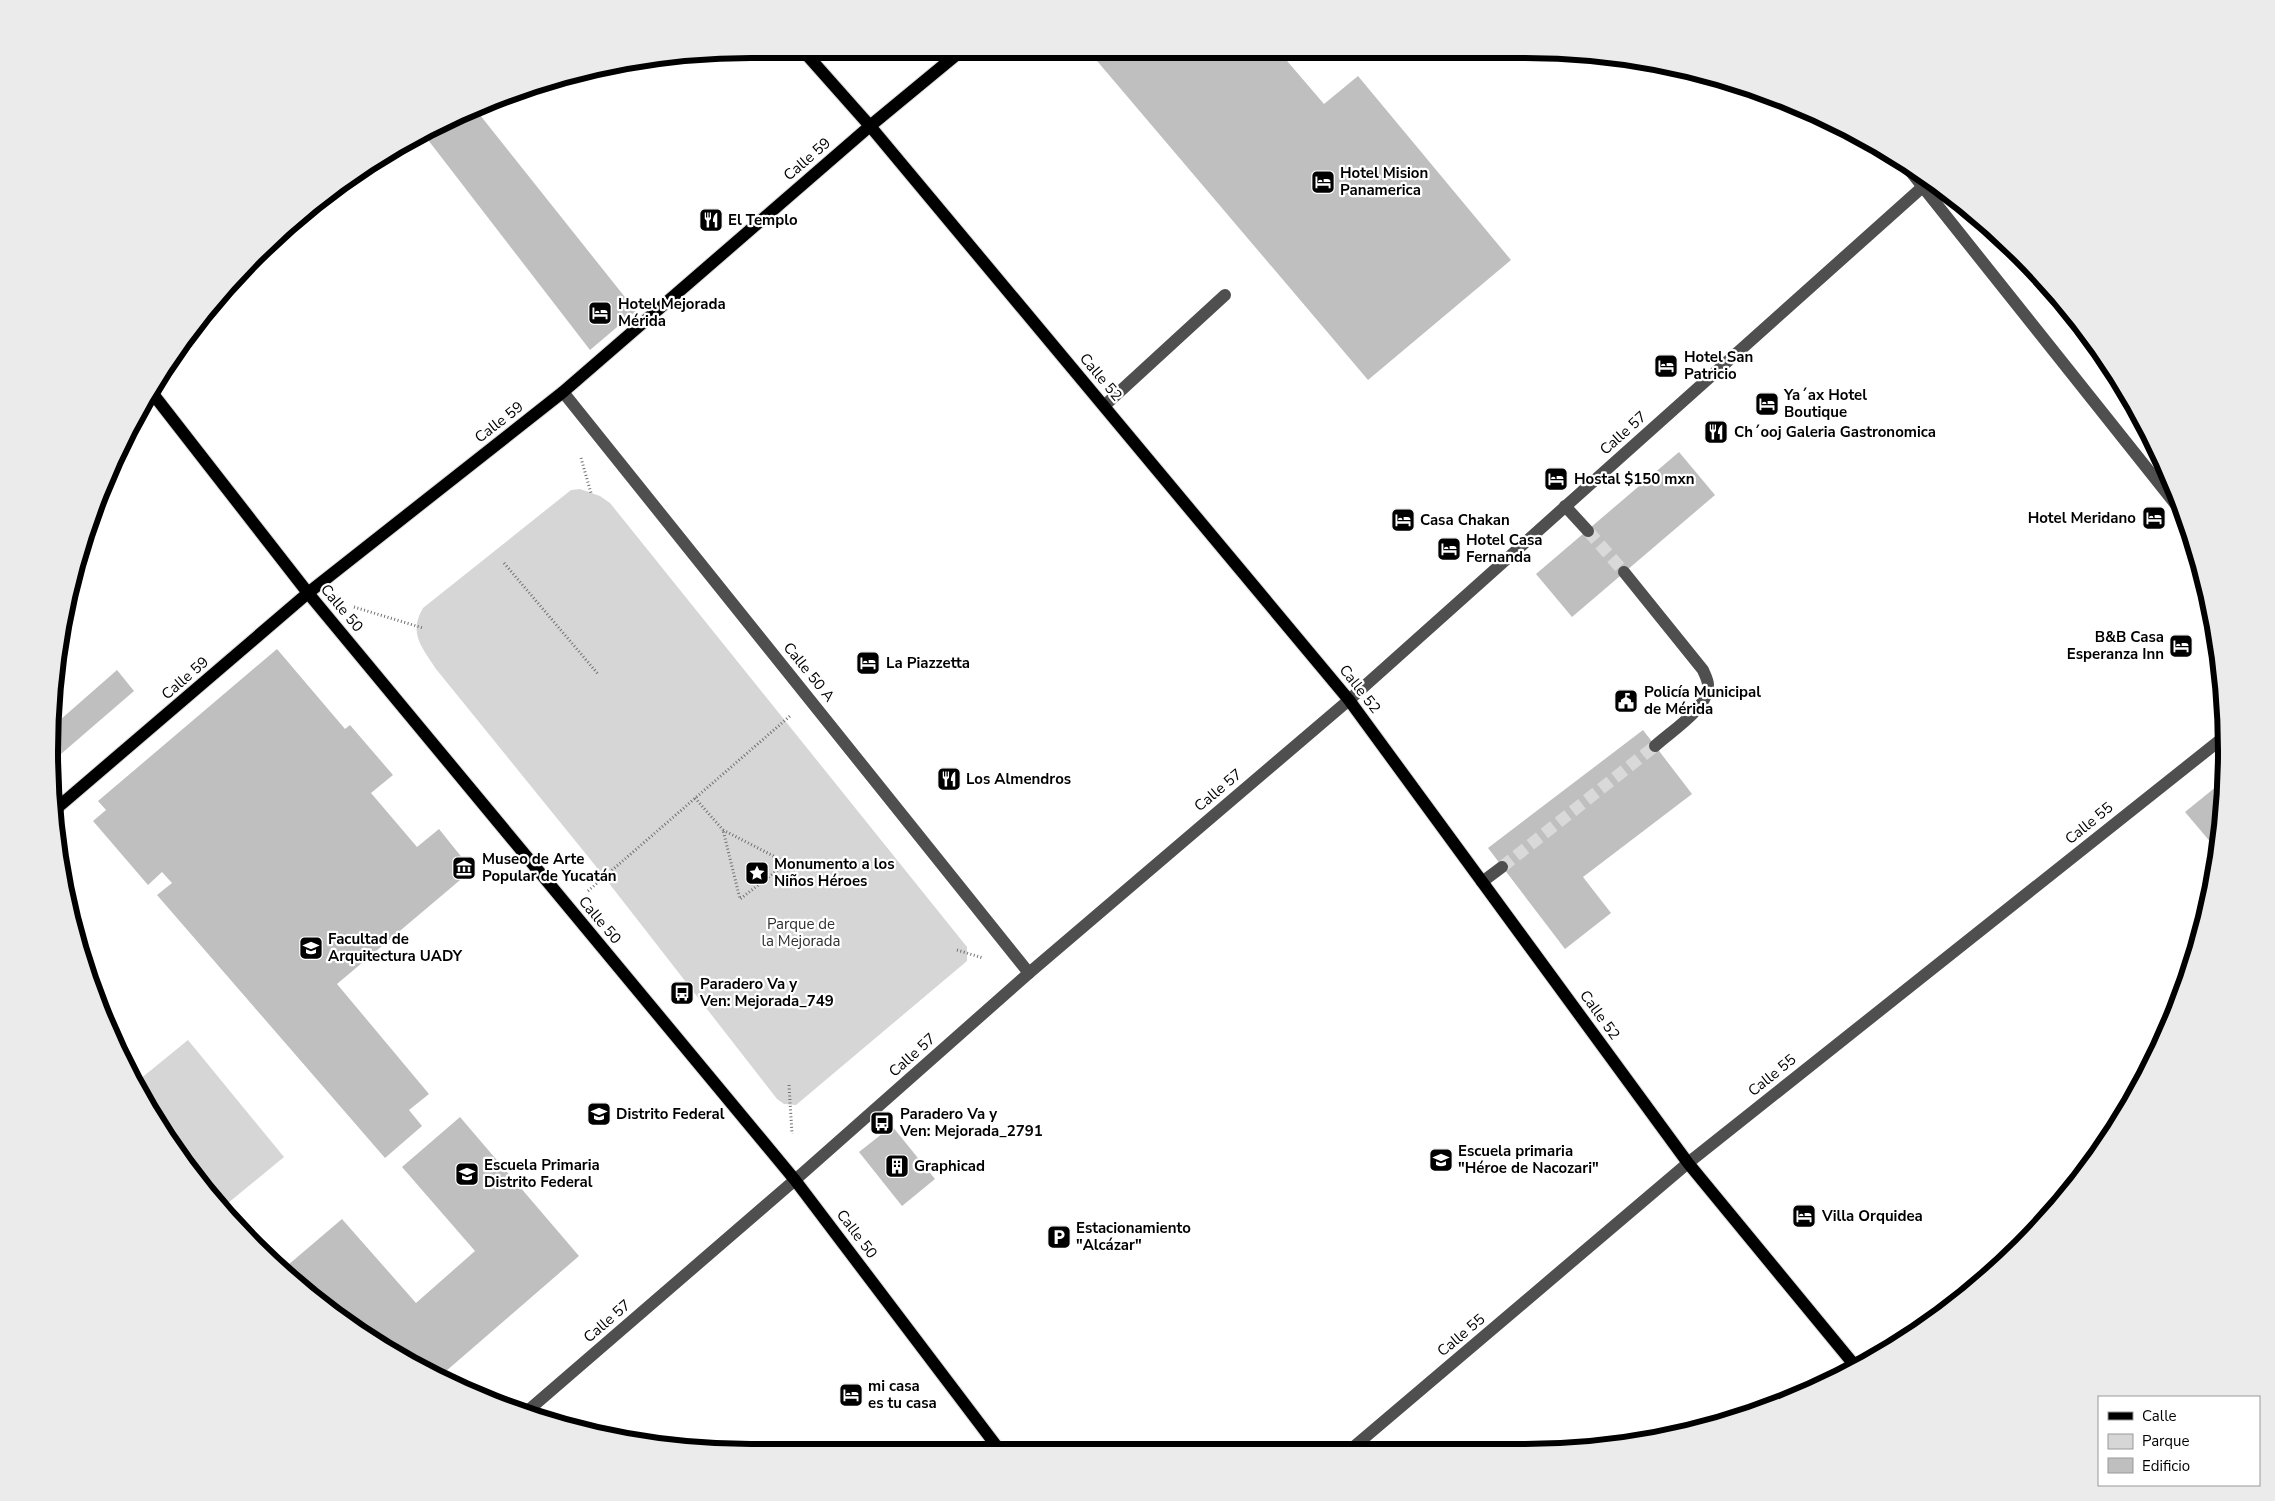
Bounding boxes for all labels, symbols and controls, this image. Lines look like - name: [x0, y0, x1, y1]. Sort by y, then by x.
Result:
- street label: Calle 59: [779, 133, 835, 185]
- place label: Hotel Mision Panamerica: [1340, 163, 1428, 200]
- hotel icon: Hotel Mision Panamerica: [1310, 169, 1336, 195]
- restaurant icon: El Templo: [698, 207, 724, 233]
- place label: El Templo: [728, 210, 798, 230]
- place label: Hotel Mejorada Mérida: [618, 294, 726, 331]
- hotel icon: Hotel Mejorada Mérida: [587, 300, 613, 326]
- place label: Hotel San Patricio: [1684, 347, 1753, 384]
- street label: Calle 52: [1075, 349, 1127, 405]
- hotel icon: Hotel San Patricio: [1653, 353, 1679, 379]
- place label: Ya´ax Hotel Boutique: [1783, 385, 1867, 422]
- hotel icon: Ya´ax Hotel Boutique: [1754, 391, 1780, 417]
- street label: Calle 59: [471, 397, 527, 447]
- street label: Calle 57: [1595, 407, 1651, 459]
- restaurant icon: Ch´ooj Galeria Gastronomica: [1703, 419, 1729, 445]
- place label: Ch´ooj Galeria Gastronomica: [1734, 422, 1936, 442]
- hotel icon: Hostal $150 mxn: [1543, 466, 1569, 492]
- place label: Hostal $150 mxn: [1574, 469, 1694, 489]
- hotel icon: Hotel Meridano: [2141, 505, 2167, 531]
- hotel icon: Casa Chakan: [1390, 507, 1416, 533]
- place label: Hotel Meridano: [2028, 508, 2136, 528]
- place label: Casa Chakan: [1420, 510, 1510, 530]
- place label: Hotel Casa Fernanda: [1466, 530, 1542, 567]
- hotel icon: Hotel Casa Fernanda: [1436, 536, 1462, 562]
- street label: Calle 50: [316, 580, 368, 636]
- place label: B&B Casa Esperanza Inn: [2067, 627, 2164, 664]
- hotel icon: B&B Casa Esperanza Inn: [2168, 633, 2194, 659]
- street label: Calle 50 A: [779, 638, 839, 706]
- hotel icon: La Piazzetta: [855, 650, 881, 676]
- street label: Calle 59: [157, 652, 213, 704]
- place label: La Piazzetta: [886, 653, 970, 673]
- street label: Calle 52: [1335, 661, 1385, 717]
- place label: Policía Municipal de Mérida: [1644, 682, 1761, 719]
- public building icon: Policía Municipal de Mérida: [1613, 688, 1639, 714]
- street label: Calle 57: [1190, 764, 1246, 816]
- restaurant icon: Los Almendros: [936, 766, 962, 792]
- place label: Los Almendros: [966, 769, 1071, 789]
- street label: Calle 55: [2061, 797, 2117, 849]
- place label: Museo de Arte Popular de Yucatán: [482, 849, 617, 886]
- place label: Monumento a los Niños Héroes: [774, 854, 894, 891]
- museum icon: Museo de Arte Popular de Yucatán: [451, 855, 477, 881]
- place icon: Monumento a los Niños Héroes: [744, 860, 770, 886]
- street label: Calle 50: [574, 892, 626, 948]
- park label: Parque de la Mejorada: [762, 914, 840, 951]
- place label: Facultad de Arquitectura UADY: [328, 929, 463, 966]
- school or university icon: Facultad de Arquitectura UADY: [298, 935, 324, 961]
- place label: Paradero Va y Ven: Mejorada_749: [699, 974, 834, 1011]
- bus stop icon: Paradero Va y Ven: Mejorada_749: [669, 980, 695, 1006]
- street label: Calle 52: [1575, 986, 1625, 1044]
- street label: Calle 57: [884, 1029, 940, 1081]
- street label: Calle 55: [1744, 1049, 1800, 1101]
- school or university icon: Distrito Federal: [586, 1101, 612, 1127]
- place label: Distrito Federal: [616, 1104, 725, 1124]
- place label: Paradero Va y Ven: Mejorada_2791: [899, 1104, 1043, 1141]
- bus stop icon: Paradero Va y Ven: Mejorada_2791: [869, 1110, 895, 1136]
- place label: Escuela primaria "Héroe de Nacozari": [1458, 1141, 1599, 1178]
- school or university icon: Escuela primaria "Héroe de Nacozari": [1428, 1147, 1454, 1173]
- building icon: Graphicad: [884, 1153, 910, 1179]
- place label: Escuela Primaria Distrito Federal: [484, 1155, 600, 1192]
- place label: Graphicad: [914, 1156, 985, 1176]
- school or university icon: Escuela Primaria Distrito Federal: [454, 1161, 480, 1187]
- hotel icon: Villa Orquidea: [1791, 1203, 1817, 1229]
- street label: Calle 50: [832, 1205, 882, 1263]
- place label: Villa Orquidea: [1821, 1206, 1923, 1226]
- place label: Estacionamiento "Alcázar": [1076, 1218, 1191, 1255]
- parking icon: Estacionamiento "Alcázar": [1046, 1224, 1072, 1250]
- street label: Calle 57: [579, 1295, 635, 1347]
- street label: Calle 55: [1433, 1309, 1489, 1361]
- place label: mi casa es tu casa: [868, 1376, 937, 1413]
- hotel icon: mi casa es tu casa: [838, 1382, 864, 1408]
- legend: [2098, 1396, 2260, 1486]
- text: Calle: [2142, 1406, 2177, 1426]
- text: Parque: [2142, 1431, 2190, 1451]
- text: Edificio: [2142, 1456, 2190, 1476]

